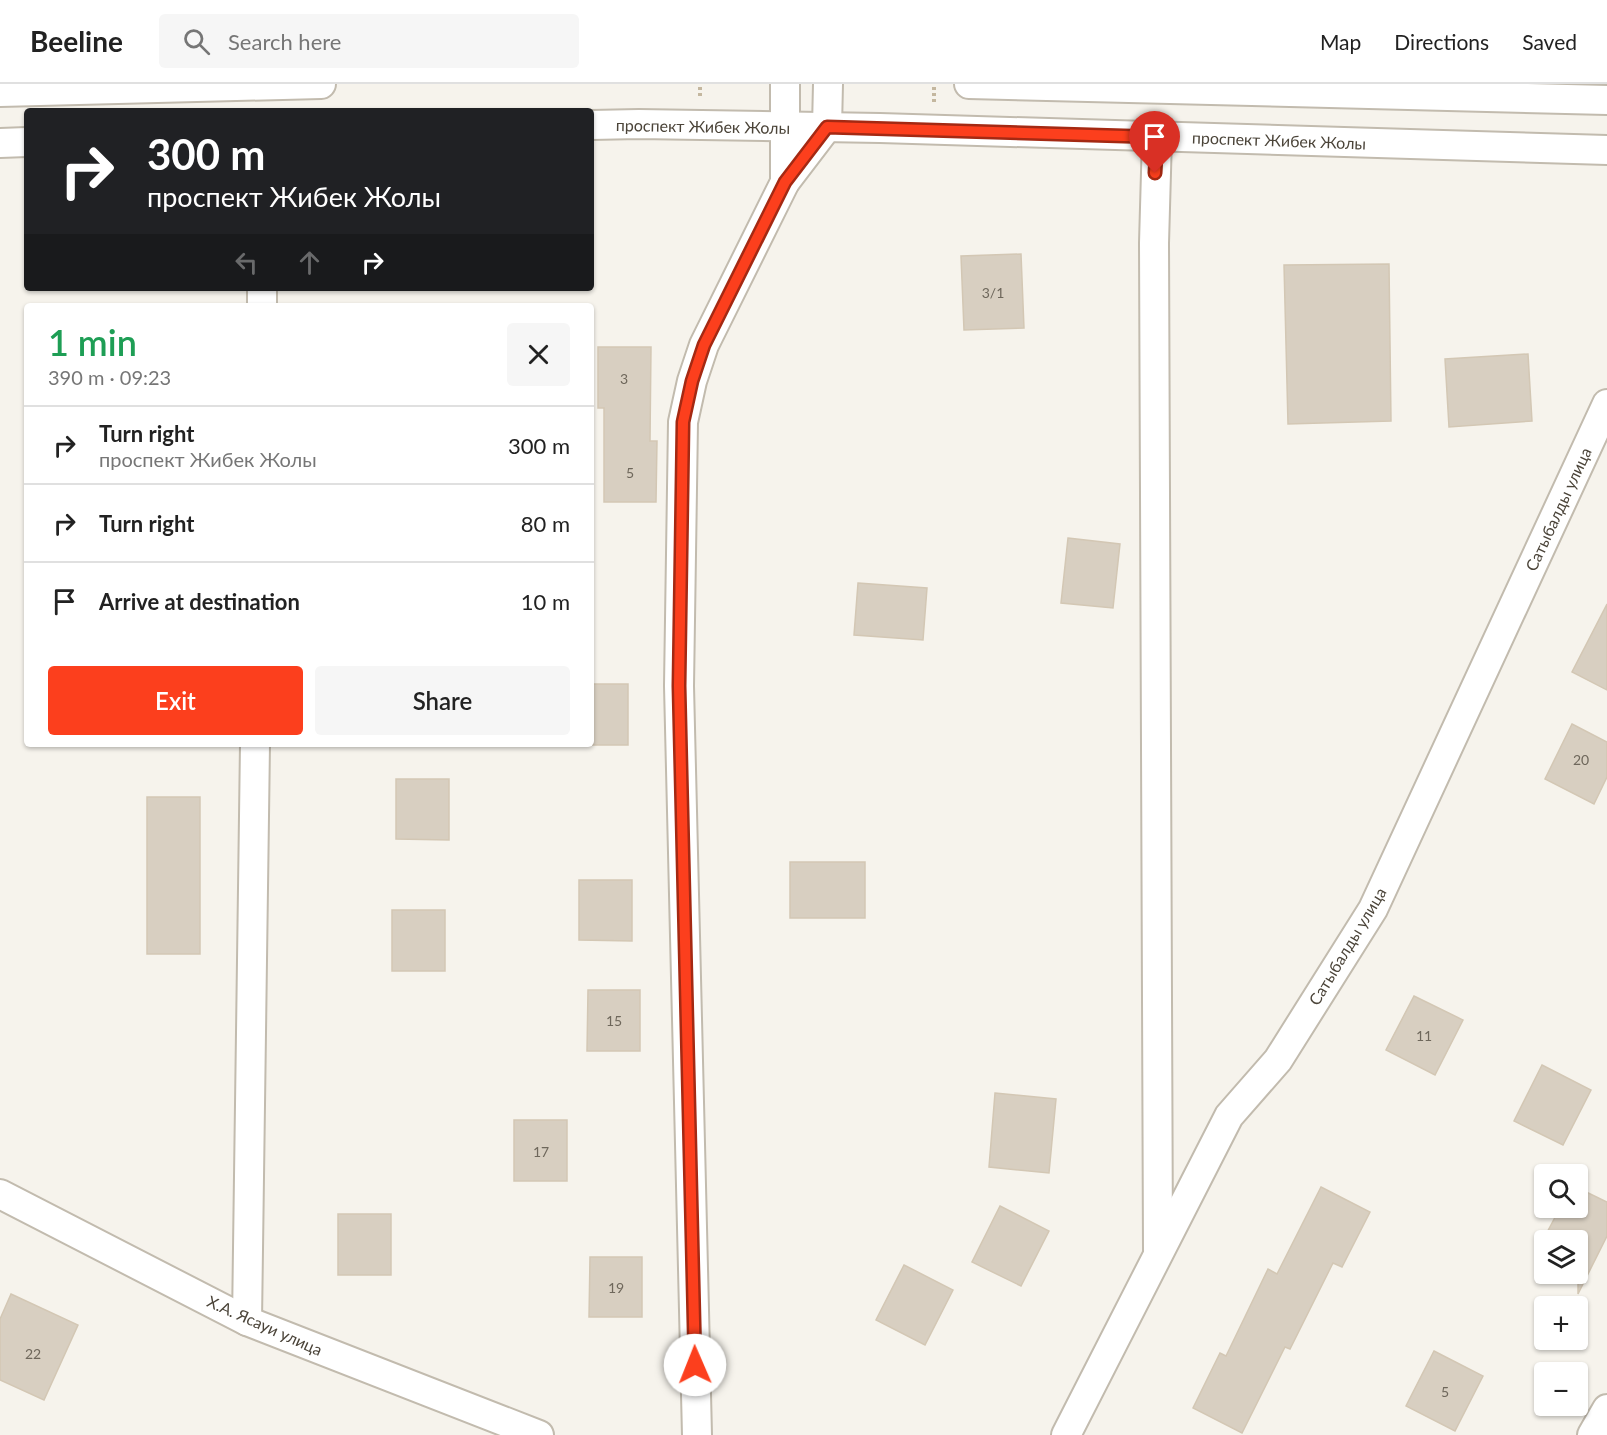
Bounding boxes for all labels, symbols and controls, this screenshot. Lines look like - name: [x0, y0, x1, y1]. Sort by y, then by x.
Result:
- search box: [159, 14, 579, 68]
- text: Beeline: [30, 24, 123, 58]
- icon: search: [180, 25, 213, 58]
- text: Search here: [228, 28, 341, 55]
- text: Map: [1320, 29, 1361, 54]
- text: Directions: [1394, 29, 1489, 54]
- text: Saved: [1522, 29, 1577, 54]
- pin: [1129, 111, 1180, 173]
- street label: проспект Жибек Жолы: [616, 115, 790, 137]
- icon: arrive: [1138, 120, 1171, 153]
- street label: проспект Жибек Жолы: [1192, 127, 1366, 153]
- text: 300 m: [147, 129, 265, 179]
- icon: right: [48, 132, 126, 210]
- text: проспект Жибек Жолы: [147, 180, 441, 213]
- icon: left: [230, 246, 263, 279]
- icon: ahead: [293, 246, 326, 279]
- icon: right: [356, 246, 389, 279]
- house number: 3/1: [982, 284, 1004, 301]
- text: 1 min: [48, 320, 137, 364]
- button: close: [507, 323, 570, 386]
- text: 390 m · 09:23: [48, 365, 171, 389]
- house number: 3: [620, 370, 628, 387]
- text: Turn right: [99, 420, 194, 447]
- icon: right: [48, 429, 81, 462]
- text: 300 m: [508, 432, 570, 459]
- street label: Сатыбалды улица: [1521, 444, 1595, 574]
- text: проспект Жибек Жолы: [99, 447, 317, 471]
- house number: 5: [626, 464, 634, 481]
- icon: right: [48, 507, 81, 540]
- text: Turn right: [99, 510, 194, 537]
- text: 80 m: [521, 510, 570, 537]
- icon: arrive: [48, 585, 81, 618]
- text: Arrive at destination: [99, 588, 300, 615]
- text: 10 m: [521, 588, 570, 615]
- button: Exit: [48, 666, 303, 735]
- button: Share: [315, 666, 570, 735]
- house number: 20: [1573, 751, 1589, 768]
- street label: Сатыбалды улица: [1304, 884, 1390, 1008]
- house number: 15: [606, 1012, 622, 1029]
- house number: 11: [1416, 1027, 1432, 1044]
- house number: 17: [533, 1143, 549, 1160]
- map controls: [1534, 1164, 1588, 1416]
- button: search: [1534, 1164, 1588, 1218]
- button: layers: [1534, 1230, 1588, 1284]
- house number: 19: [608, 1279, 624, 1296]
- street label: Х.А. Ясауи улица: [205, 1291, 325, 1359]
- button: +: [1534, 1296, 1588, 1350]
- position arrow: [663, 1333, 727, 1397]
- house number: 22: [25, 1345, 41, 1362]
- button: −: [1534, 1362, 1588, 1416]
- house number: 5: [1441, 1383, 1449, 1400]

